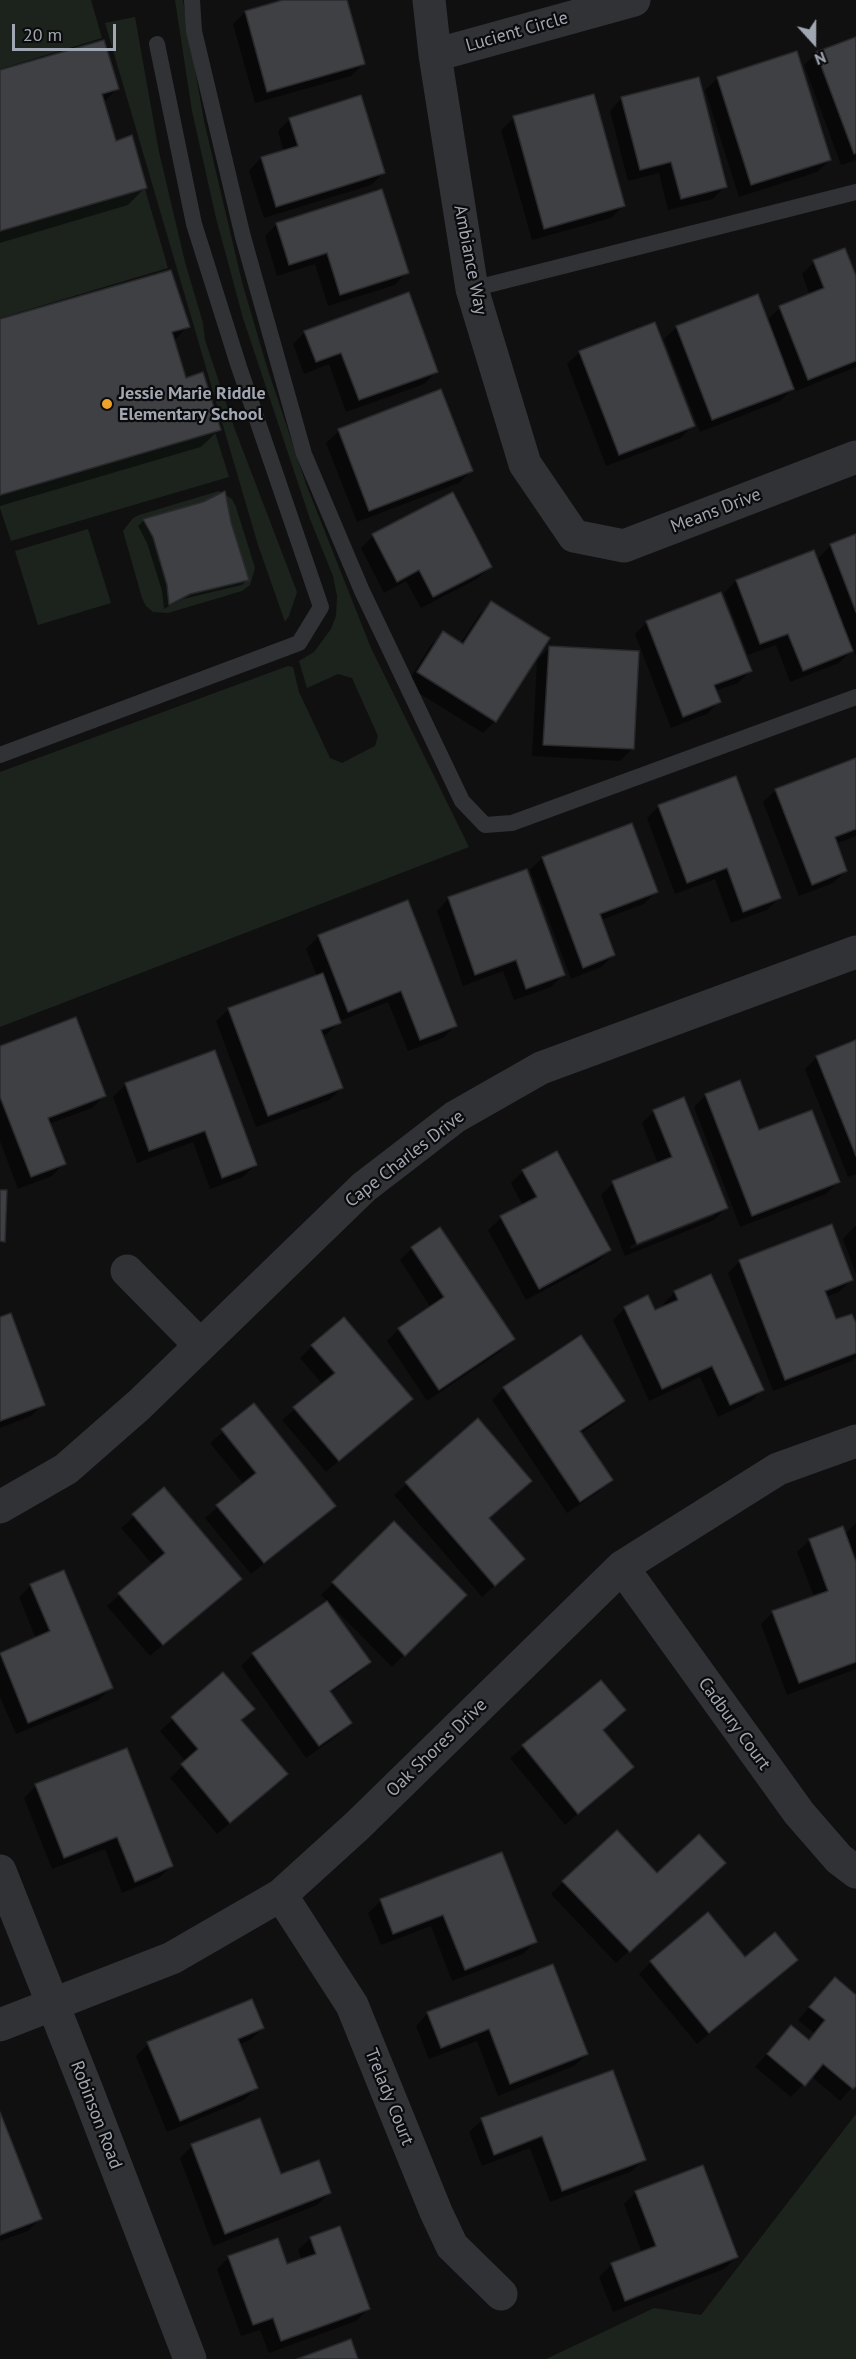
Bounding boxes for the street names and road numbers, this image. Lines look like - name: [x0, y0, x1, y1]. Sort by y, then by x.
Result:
- street label: Lucient Circle: [463, 7, 571, 57]
- street label: Ambiance Way: [449, 203, 491, 317]
- street label: Means Drive: [668, 484, 764, 538]
- street label: Cape Charles Drive: [341, 1106, 469, 1212]
- street label: Cadbury Court: [693, 1674, 775, 1774]
- street label: Oak Shores Drive: [382, 1694, 492, 1802]
- street label: Trelady Court: [360, 2046, 418, 2148]
- street label: Robinson Road: [66, 2058, 126, 2172]

